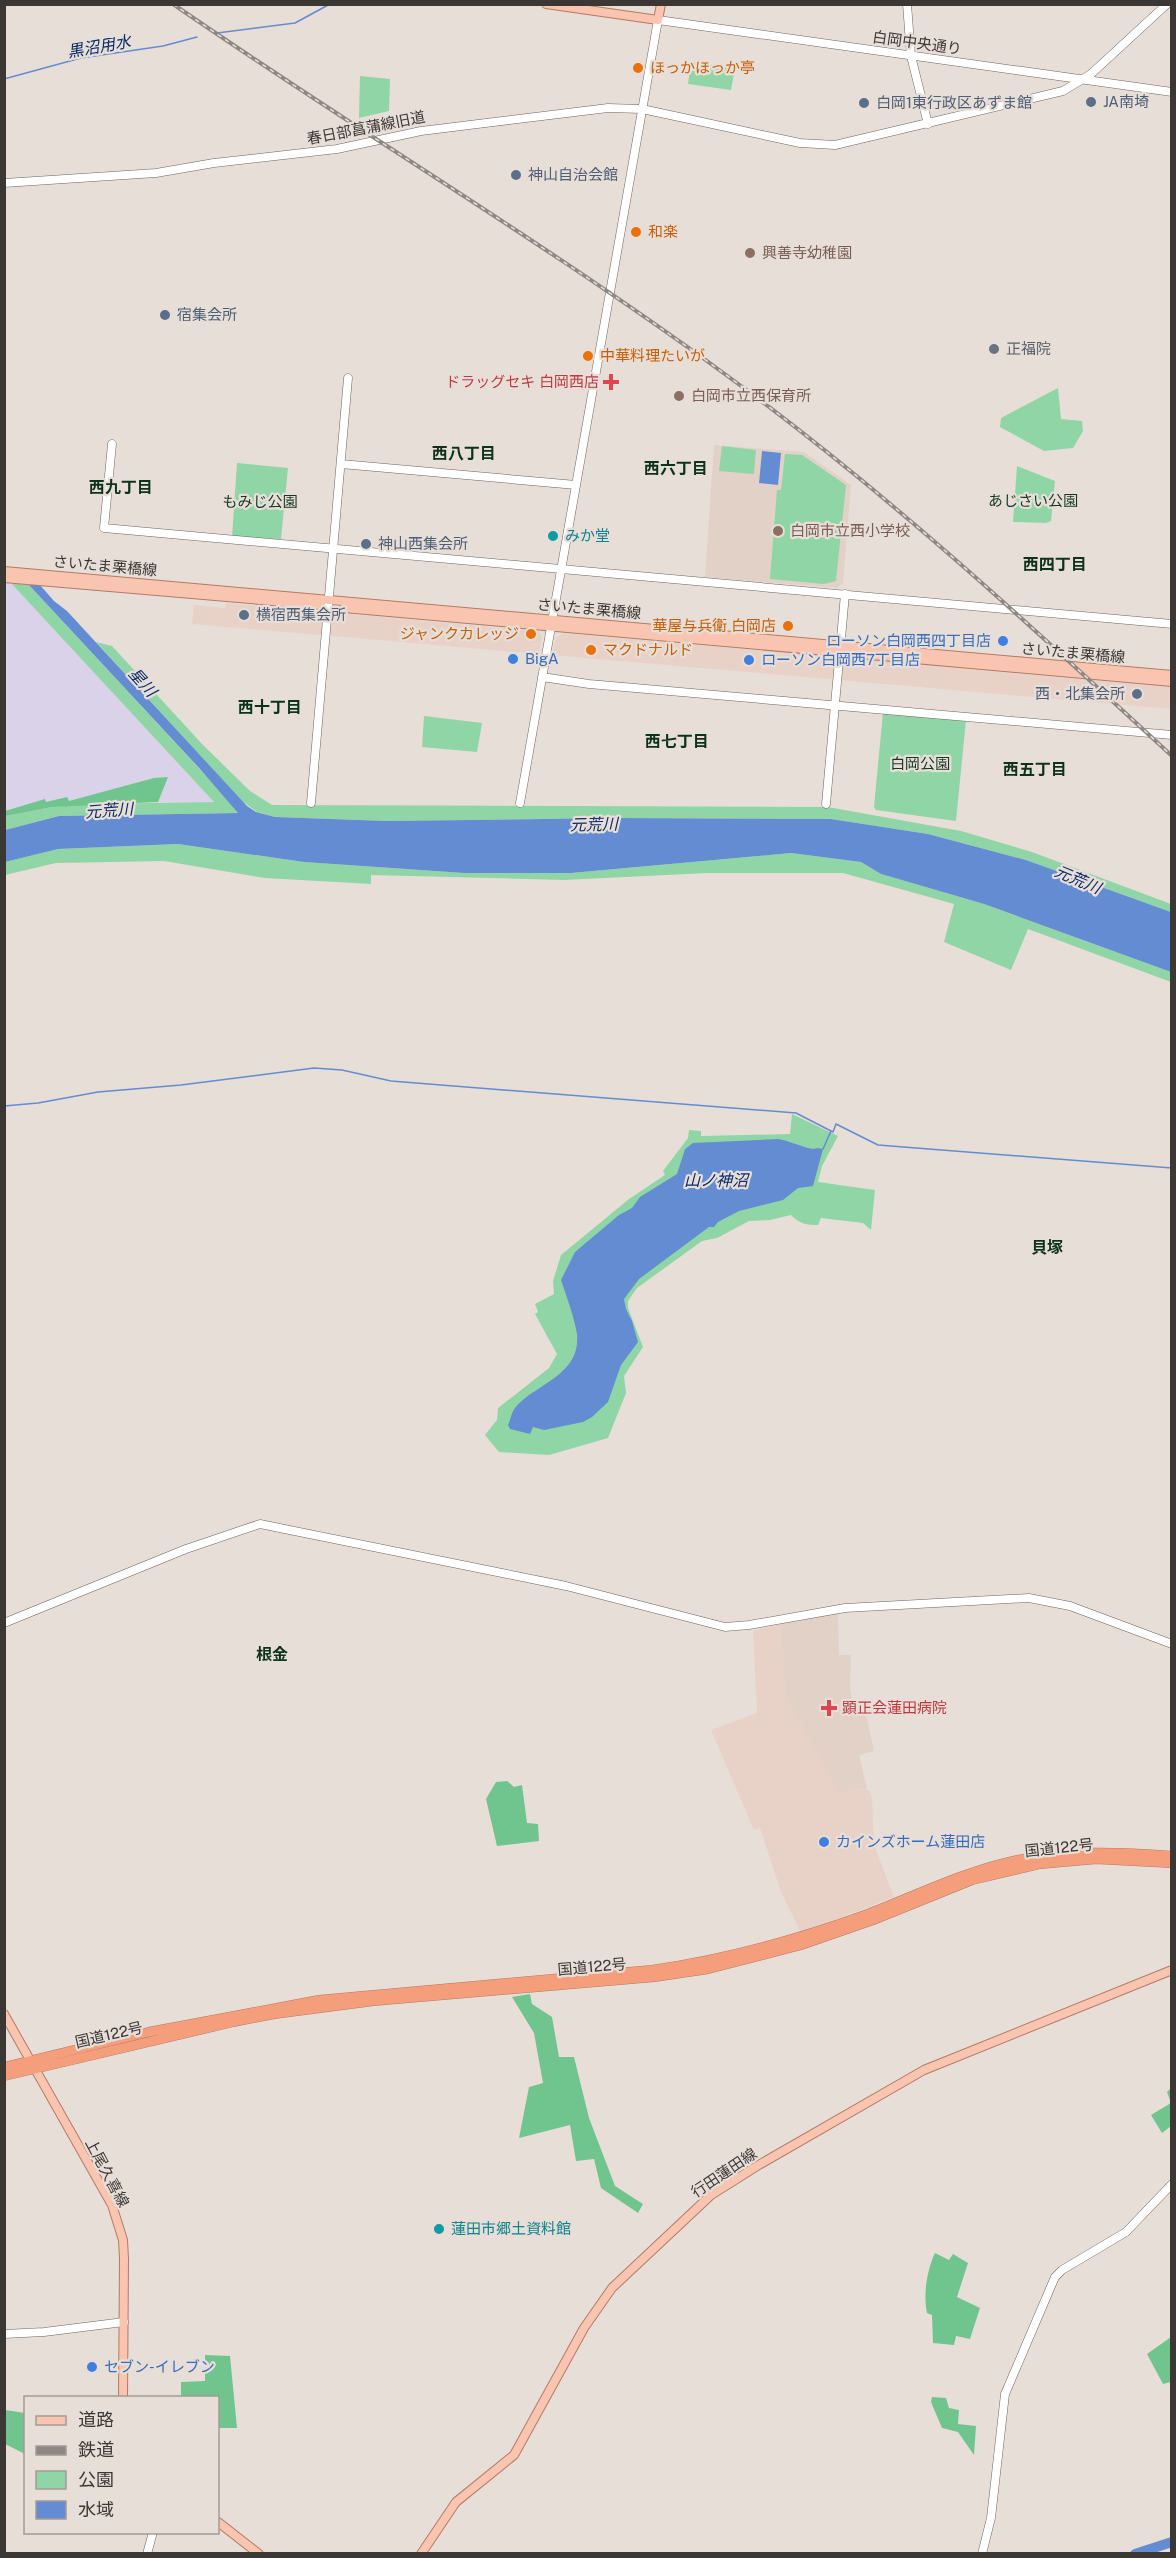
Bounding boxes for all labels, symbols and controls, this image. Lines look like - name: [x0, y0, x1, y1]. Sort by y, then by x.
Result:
- street label: 白岡中央通り: [871, 28, 963, 57]
- water label: 黒沼用水: [66, 31, 134, 61]
- place label: ほっかほっか亭: [650, 59, 755, 76]
- marker: ほっかほっか亭: [631, 61, 645, 75]
- place label: JA南埼: [1103, 93, 1149, 110]
- place label: 白岡1東行政区あずま館: [876, 94, 1032, 111]
- marker: JA南埼: [1084, 95, 1098, 109]
- marker: 白岡1東行政区あずま館: [857, 96, 871, 110]
- street label: 春日部菖蒲線旧道: [305, 108, 426, 147]
- place label: 神山自治会館: [528, 166, 618, 183]
- marker: 神山自治会館: [509, 168, 523, 182]
- place label: 和楽: [648, 223, 678, 240]
- marker: 和楽: [629, 225, 643, 239]
- place label: 興善寺幼稚園: [762, 244, 852, 261]
- marker: 興善寺幼稚園: [743, 246, 757, 260]
- place label: 宿集会所: [177, 306, 237, 323]
- marker: 宿集会所: [158, 308, 172, 322]
- place label: 正福院: [1006, 340, 1051, 357]
- marker: 正福院: [987, 342, 1001, 356]
- place label: 中華料理たいが: [600, 347, 705, 364]
- marker: 中華料理たいが: [581, 349, 595, 363]
- place label: ドラッグセキ 白岡西店: [445, 373, 599, 390]
- marker: ドラッグセキ 白岡西店: [604, 375, 618, 389]
- place label: 白岡市立西保育所: [691, 387, 811, 404]
- marker: 白岡市立西保育所: [672, 389, 686, 403]
- district label: 西八丁目: [432, 444, 496, 463]
- district label: 西六丁目: [644, 459, 708, 478]
- district label: 西九丁目: [89, 478, 153, 497]
- park label: あじさい公園: [988, 492, 1078, 509]
- park label: もみじ公園: [222, 493, 298, 510]
- place label: 白岡市立西小学校: [790, 522, 910, 539]
- marker: 白岡市立西小学校: [771, 524, 785, 538]
- place label: みか堂: [565, 527, 610, 544]
- marker: みか堂: [546, 529, 560, 543]
- place label: 神山西集会所: [378, 535, 468, 552]
- marker: 神山西集会所: [359, 537, 373, 551]
- street label: さいたま栗橋線: [52, 552, 158, 579]
- district label: 西四丁目: [1023, 555, 1087, 574]
- street label: さいたま栗橋線: [536, 595, 642, 622]
- place label: 横宿西集会所: [256, 606, 346, 623]
- marker: 横宿西集会所: [237, 608, 251, 622]
- place label: 華屋与兵衛 白岡店: [652, 617, 776, 634]
- marker: 華屋与兵衛 白岡店: [781, 619, 795, 633]
- place label: ジャンクカレッジ: [400, 625, 519, 642]
- marker: ジャンクカレッジ: [524, 627, 538, 641]
- place label: ローソン白岡西四丁目店: [826, 632, 991, 649]
- marker: ローソン白岡西四丁目店: [996, 634, 1010, 648]
- street label: さいたま栗橋線: [1020, 639, 1126, 666]
- place label: マクドナルド: [603, 641, 693, 658]
- marker: マクドナルド: [584, 643, 598, 657]
- place label: BigA: [525, 650, 559, 667]
- place label: ローソン白岡西7丁目店: [761, 651, 920, 668]
- marker: BigA: [506, 652, 520, 666]
- marker: ローソン白岡西7丁目店: [742, 653, 756, 667]
- water label: 星川: [125, 664, 162, 702]
- place label: 西・北集会所: [1035, 685, 1125, 702]
- marker: 西・北集会所: [1130, 687, 1144, 701]
- district label: 西十丁目: [238, 698, 302, 717]
- district label: 西七丁目: [645, 732, 709, 751]
- park label: 白岡公園: [890, 755, 950, 772]
- district label: 西五丁目: [1003, 760, 1067, 779]
- water label: 元荒川: [84, 799, 136, 822]
- water label: 元荒川: [570, 815, 620, 834]
- water label: 元荒川: [1052, 861, 1105, 898]
- water label: 山ノ神沼: [684, 1171, 750, 1190]
- district label: 貝塚: [1031, 1238, 1063, 1257]
- district label: 根金: [256, 1645, 288, 1664]
- marker: 顕正会蓮田病院: [820, 1699, 838, 1717]
- place label: 顕正会蓮田病院: [842, 1699, 947, 1716]
- place label: カインズホーム蓮田店: [836, 1833, 985, 1850]
- marker: カインズホーム蓮田店: [817, 1835, 831, 1849]
- street label: 国道122号: [1024, 1835, 1094, 1860]
- street label: 国道122号: [557, 1955, 627, 1978]
- street label: 国道122号: [73, 2018, 144, 2051]
- street label: 上尾久喜線: [82, 2136, 133, 2210]
- street label: 行田蓮田線: [688, 2145, 760, 2201]
- place label: 蓮田市郷土資料館: [451, 2220, 571, 2237]
- marker: 蓮田市郷土資料館: [432, 2222, 446, 2236]
- place label: セブン-イレブン: [104, 2358, 215, 2375]
- marker: セブン-イレブン: [85, 2360, 99, 2374]
- legend: [24, 2396, 219, 2534]
- text: 道路: [78, 2409, 114, 2430]
- text: 鉄道: [78, 2439, 114, 2460]
- text: 公園: [78, 2469, 114, 2490]
- text: 水域: [78, 2499, 114, 2520]

